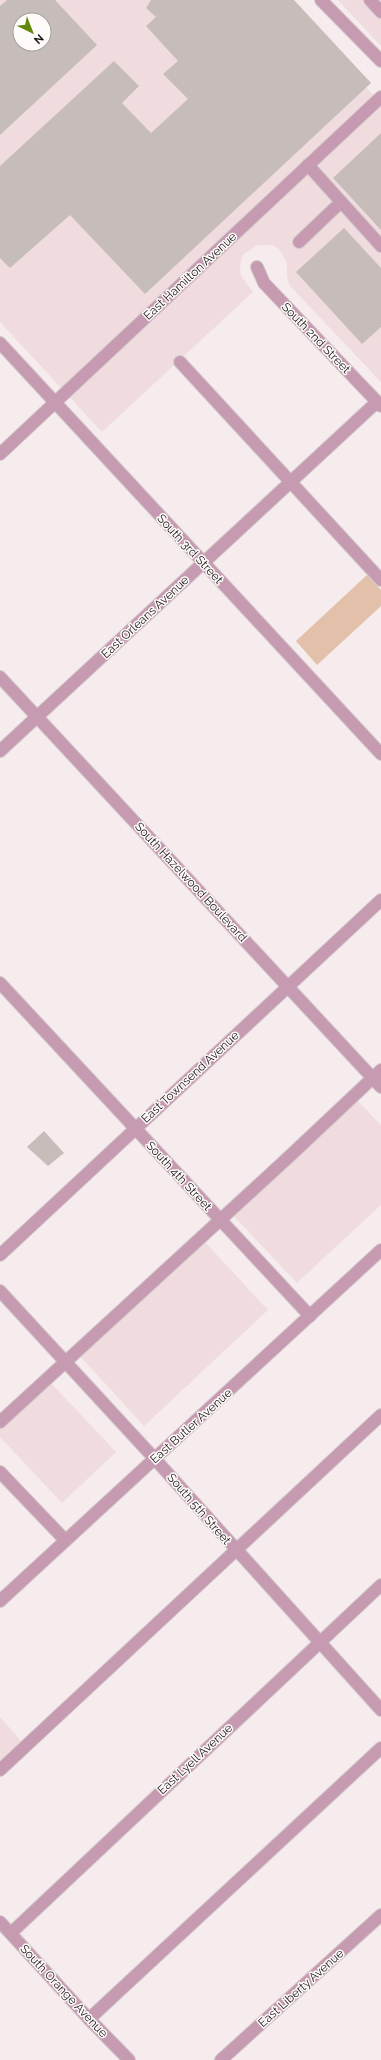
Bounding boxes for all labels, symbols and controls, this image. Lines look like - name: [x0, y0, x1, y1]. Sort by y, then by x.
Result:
- north arrow: [12, 12, 52, 52]
- text: N: [31, 31, 46, 47]
- street label: East Hamilton Avenue: [141, 229, 239, 323]
- street label: South 2nd Street: [279, 300, 353, 376]
- street label: South 3rd Street: [154, 511, 226, 587]
- street label: East Orleans Avenue: [98, 573, 192, 661]
- street label: South Hazelwood Boulevard: [132, 819, 250, 945]
- street label: East Townsend Avenue: [138, 1028, 242, 1126]
- street label: South 4th Street: [143, 1138, 215, 1214]
- street label: East Butler Avenue: [147, 1386, 235, 1466]
- street label: South 5th Street: [164, 1471, 234, 1547]
- street label: East Lyell Avenue: [155, 1721, 235, 1797]
- street label: South Orange Avenue: [17, 1942, 111, 2040]
- street label: East Liberty Avenue: [255, 1946, 347, 2030]

